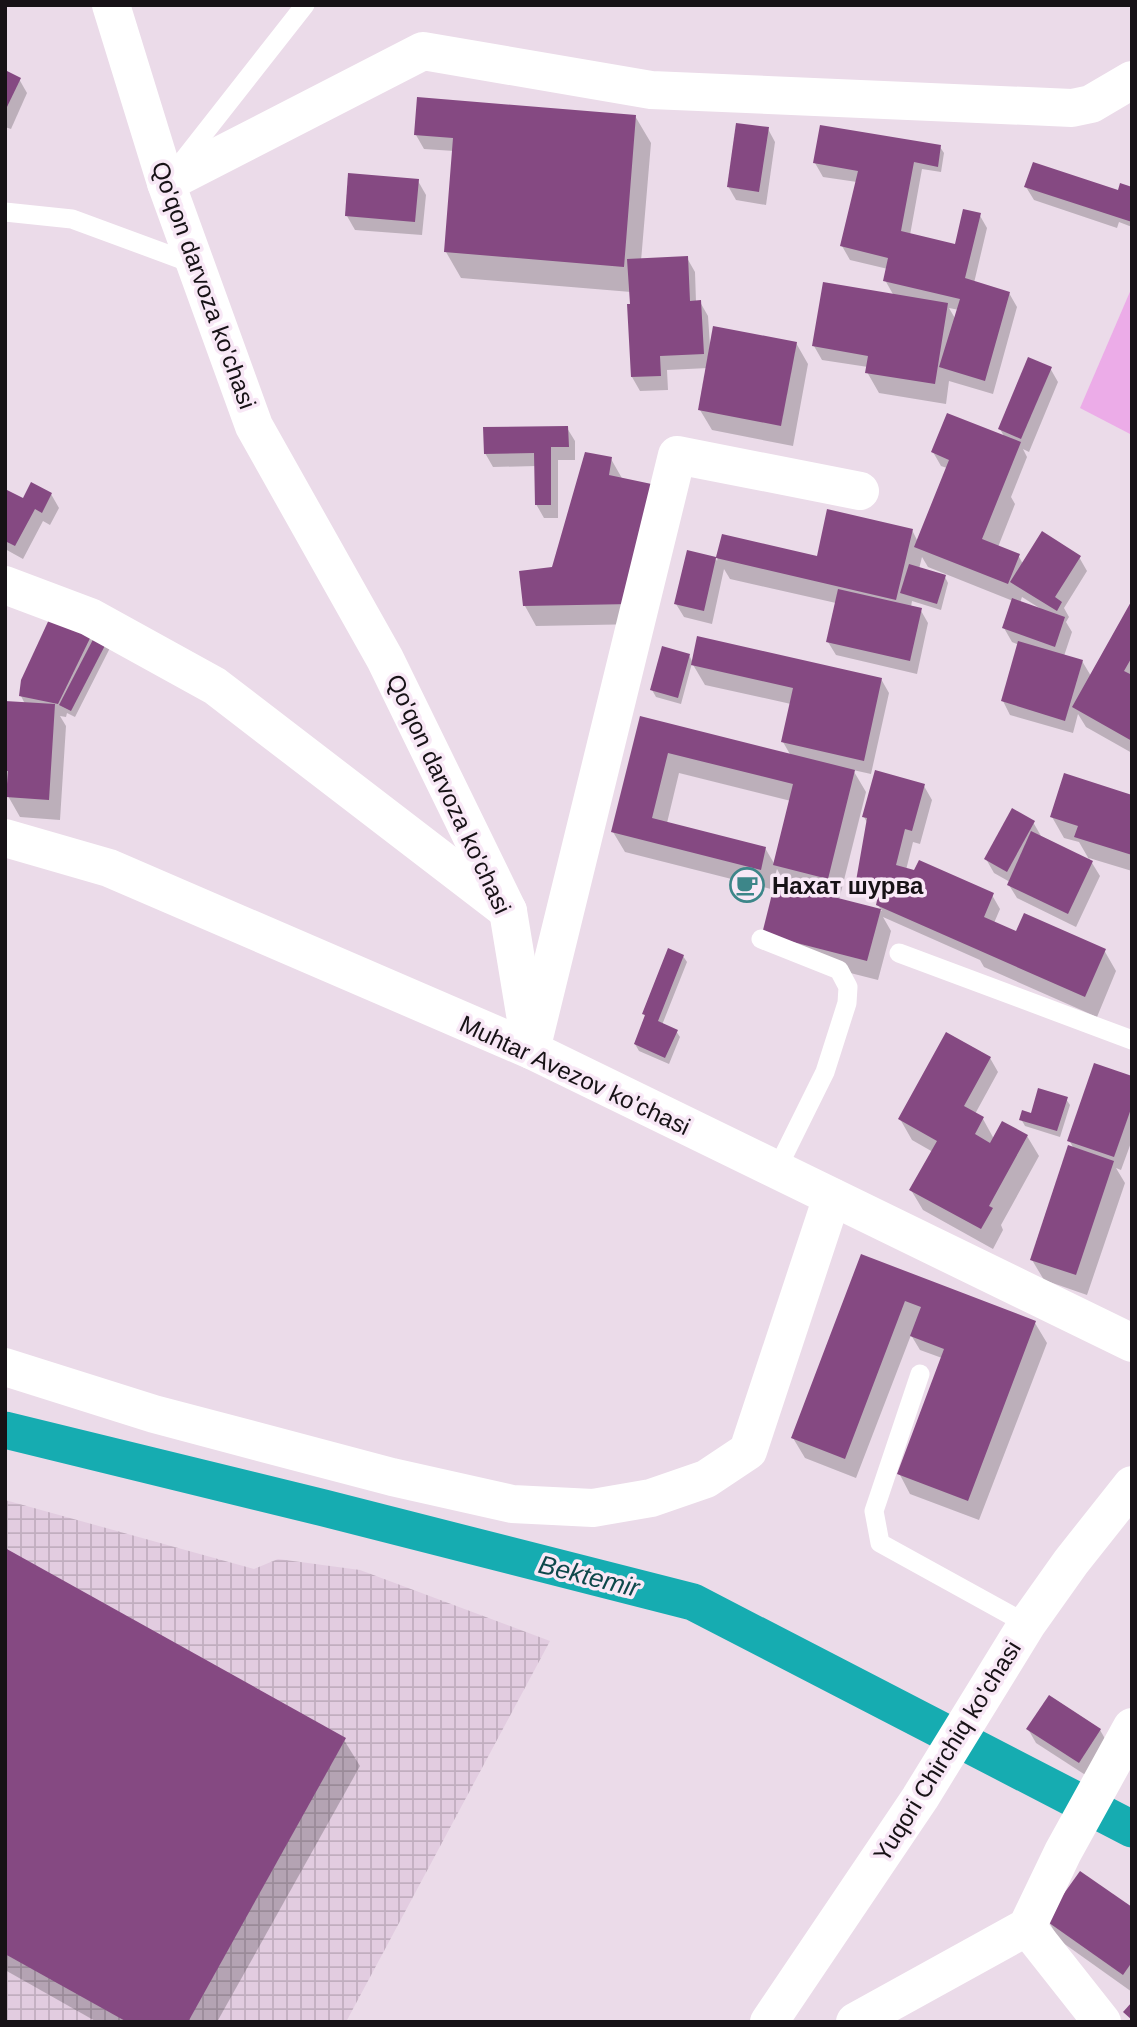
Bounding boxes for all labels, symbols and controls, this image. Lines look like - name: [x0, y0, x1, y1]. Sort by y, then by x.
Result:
- street label: Qo'qon darvoza ko'chasi: [147, 158, 261, 412]
- street label: Qo'qon darvoza ko'chasi: [382, 670, 516, 918]
- cafe icon: Нахат шурва: [728, 866, 766, 904]
- place label: Нахат шурва: [772, 872, 924, 899]
- street label: Muhtar Avezov ko'chasi: [456, 1010, 694, 1140]
- water label: Bektemir: [536, 1549, 644, 1603]
- street label: Yuqori Chirchiq ko'chasi: [868, 1636, 1026, 1866]

